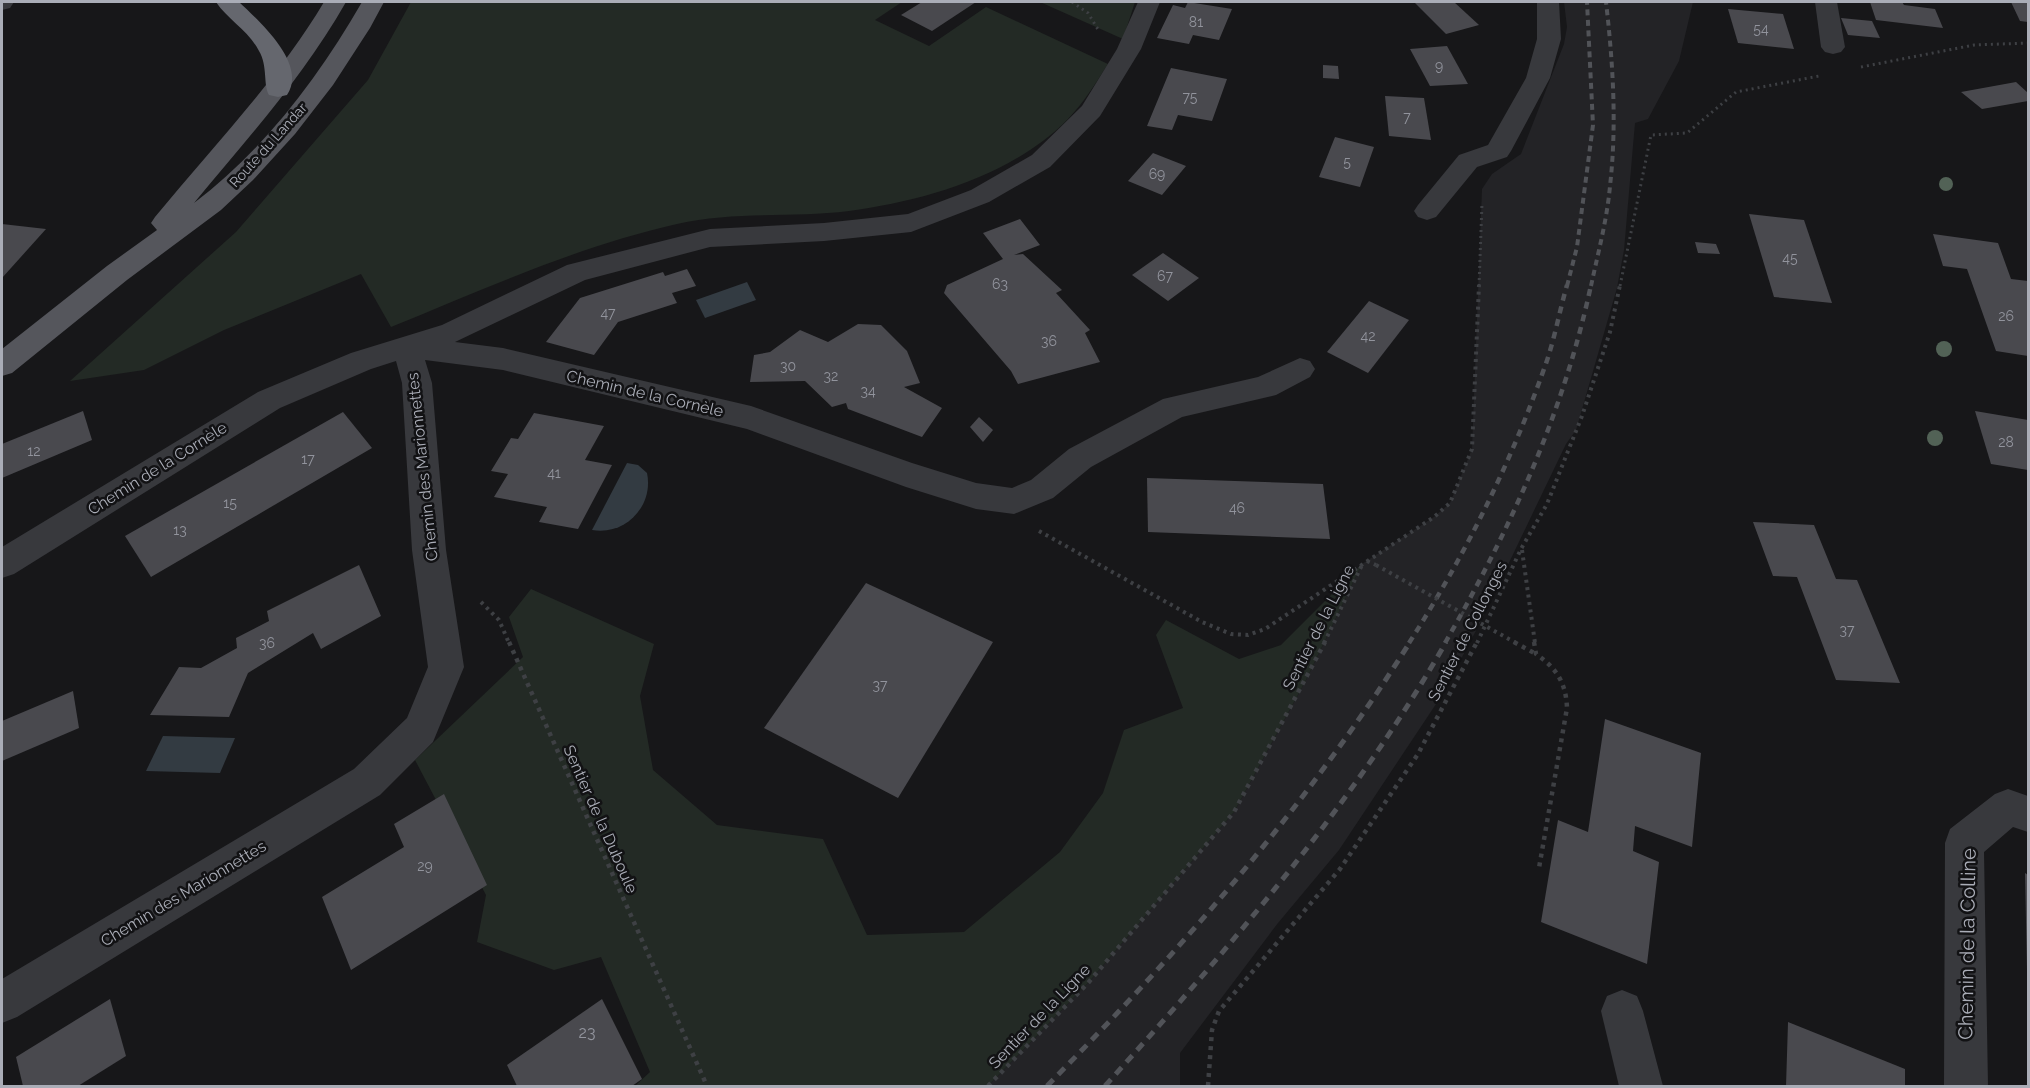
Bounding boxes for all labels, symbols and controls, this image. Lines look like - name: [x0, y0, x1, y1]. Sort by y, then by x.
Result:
- house number: 81: [1189, 14, 1203, 30]
- house number: 54: [1753, 21, 1769, 37]
- house number: 9: [1435, 58, 1443, 74]
- house number: 75: [1183, 89, 1198, 105]
- street label: Route du Landar: [226, 100, 310, 190]
- house number: 7: [1403, 109, 1411, 125]
- house number: 5: [1343, 154, 1351, 170]
- house number: 69: [1149, 166, 1165, 182]
- house number: 45: [1782, 250, 1798, 266]
- house number: 67: [1157, 268, 1173, 284]
- house number: 63: [992, 276, 1008, 292]
- house number: 47: [600, 305, 616, 321]
- house number: 26: [1998, 308, 2014, 324]
- house number: 42: [1361, 328, 1375, 344]
- house number: 36: [1041, 333, 1057, 349]
- house number: 30: [780, 358, 796, 374]
- street label: Chemin de la Cornèle: [565, 366, 725, 421]
- house number: 32: [824, 368, 838, 384]
- street label: Chemin des Marionnettes: [403, 371, 442, 562]
- house number: 34: [860, 383, 876, 399]
- street label: Chemin de la Cornèle: [84, 418, 230, 519]
- house number: 28: [1998, 434, 2014, 450]
- house number: 12: [27, 443, 41, 459]
- house number: 17: [301, 451, 315, 467]
- house number: 41: [547, 465, 561, 481]
- house number: 15: [223, 495, 237, 511]
- house number: 46: [1229, 500, 1245, 516]
- house number: 13: [173, 522, 187, 538]
- street label: Sentier de Collonges: [1424, 558, 1511, 704]
- street label: Sentier de la Ligne: [1279, 561, 1358, 693]
- house number: 37: [1840, 622, 1855, 638]
- house number: 36: [259, 635, 275, 651]
- house number: 37: [873, 677, 888, 693]
- street label: Sentier de la Duboule: [559, 742, 642, 896]
- street label: Chemin des Marionnettes: [97, 836, 270, 950]
- street label: Chemin de la Colline: [1953, 848, 1981, 1040]
- house number: 29: [417, 858, 433, 874]
- street label: Sentier de la Ligne: [985, 960, 1094, 1073]
- house number: 23: [579, 1023, 595, 1042]

